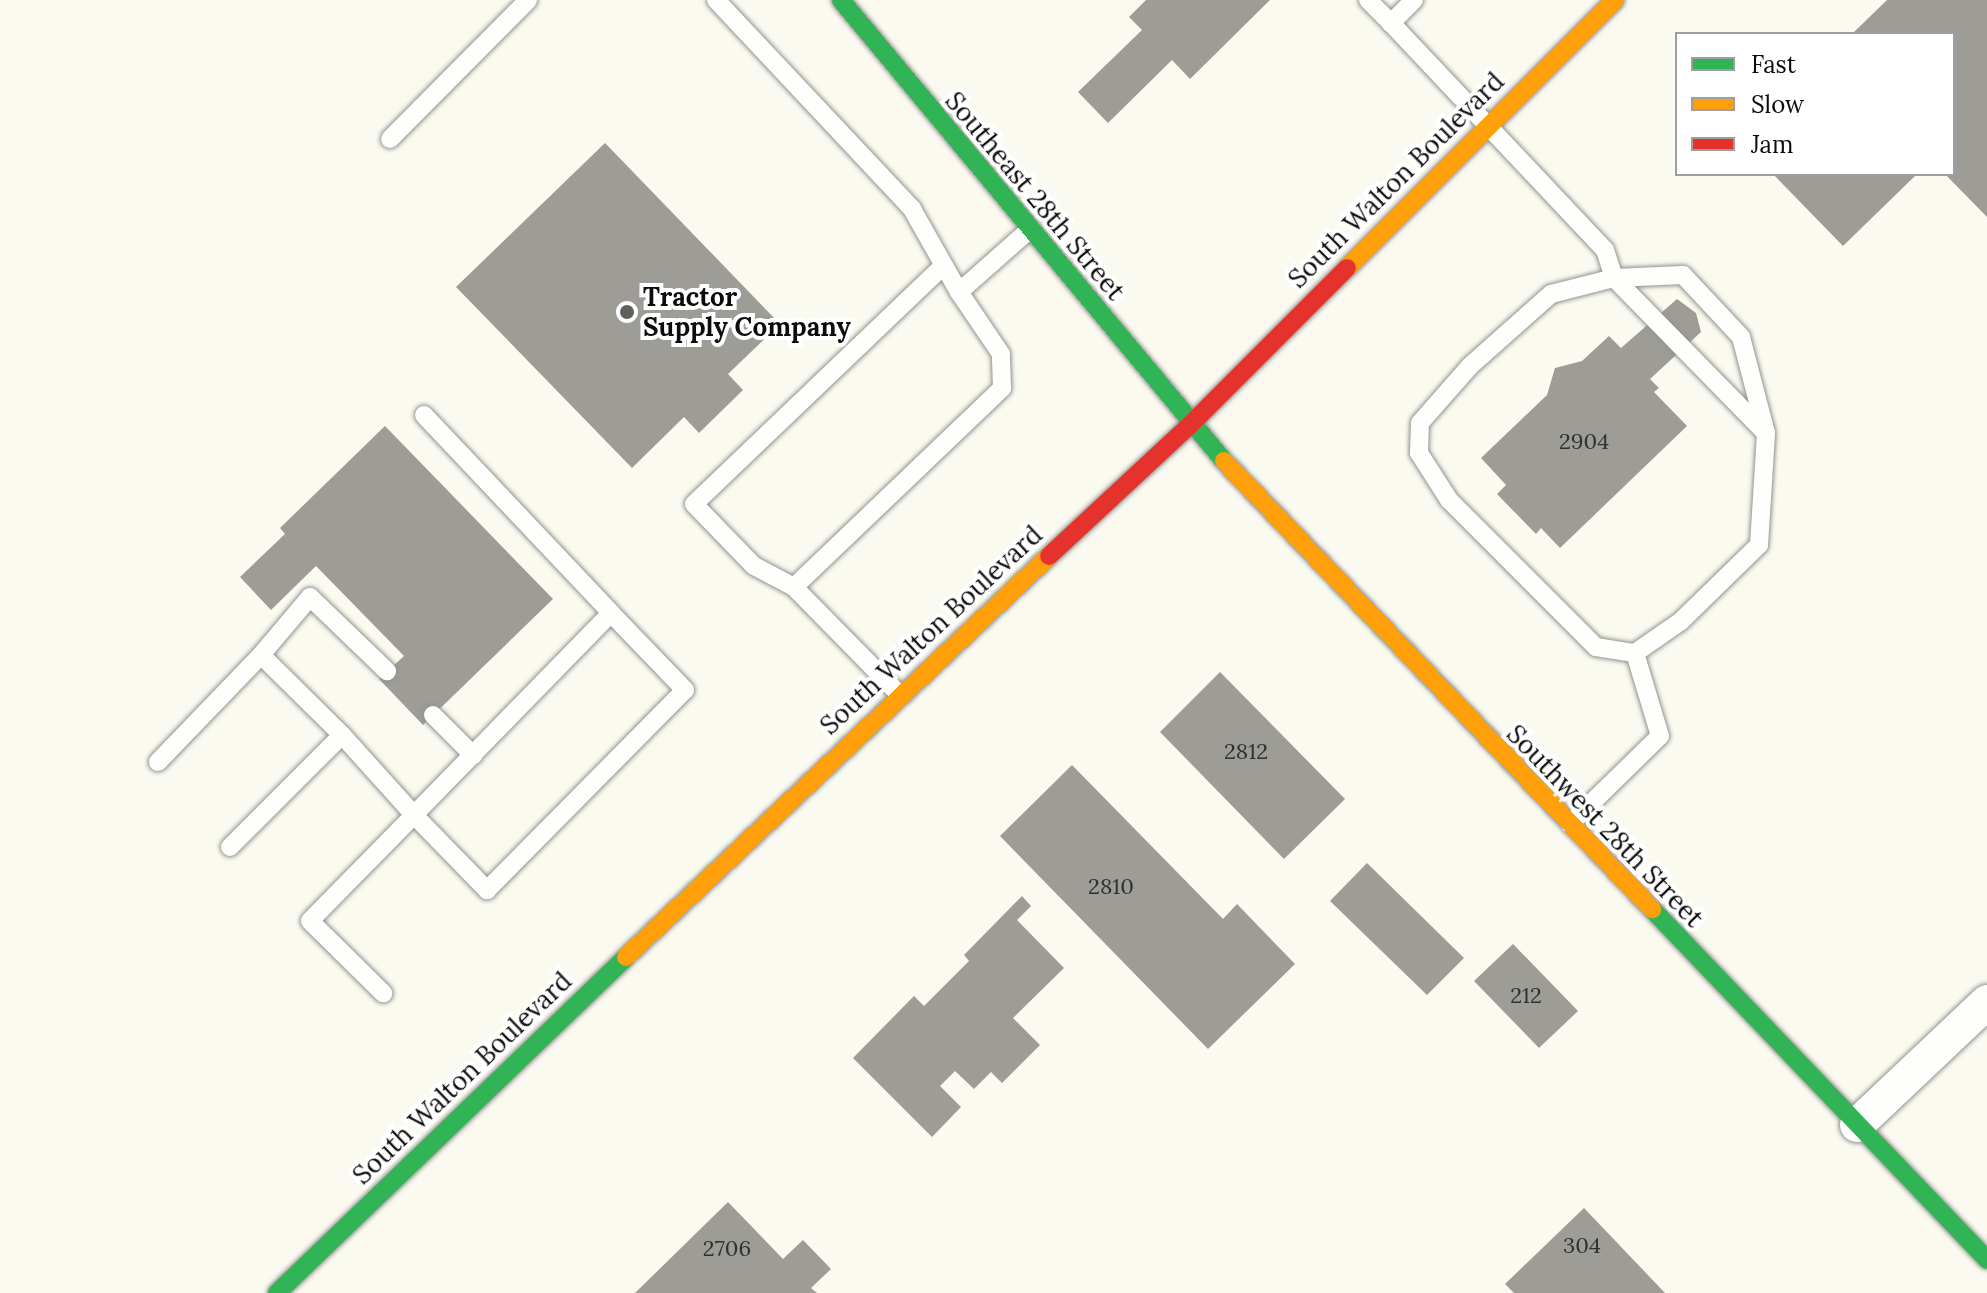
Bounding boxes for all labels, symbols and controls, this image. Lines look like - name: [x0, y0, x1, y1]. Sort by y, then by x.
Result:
- legend: [1675, 32, 1955, 176]
- text: Fast: [1751, 49, 1796, 80]
- street label: South Walton Boulevard: [1282, 66, 1510, 294]
- street label: Southeast 28th Street: [939, 86, 1131, 306]
- text: Slow: [1751, 89, 1804, 120]
- text: Jam: [1751, 129, 1793, 160]
- place label: Tractor Supply Company: [643, 281, 851, 342]
- marker: Tractor Supply Company: [618, 303, 636, 321]
- house number: 2904: [1559, 429, 1609, 455]
- street label: South Walton Boulevard: [814, 519, 1048, 741]
- street label: Southwest 28th Street: [1500, 718, 1710, 934]
- house number: 2812: [1224, 739, 1268, 765]
- house number: 2810: [1088, 874, 1134, 900]
- street label: South Walton Boulevard: [346, 965, 578, 1191]
- house number: 212: [1510, 983, 1542, 1009]
- house number: 304: [1563, 1233, 1601, 1259]
- house number: 2706: [703, 1236, 751, 1262]

